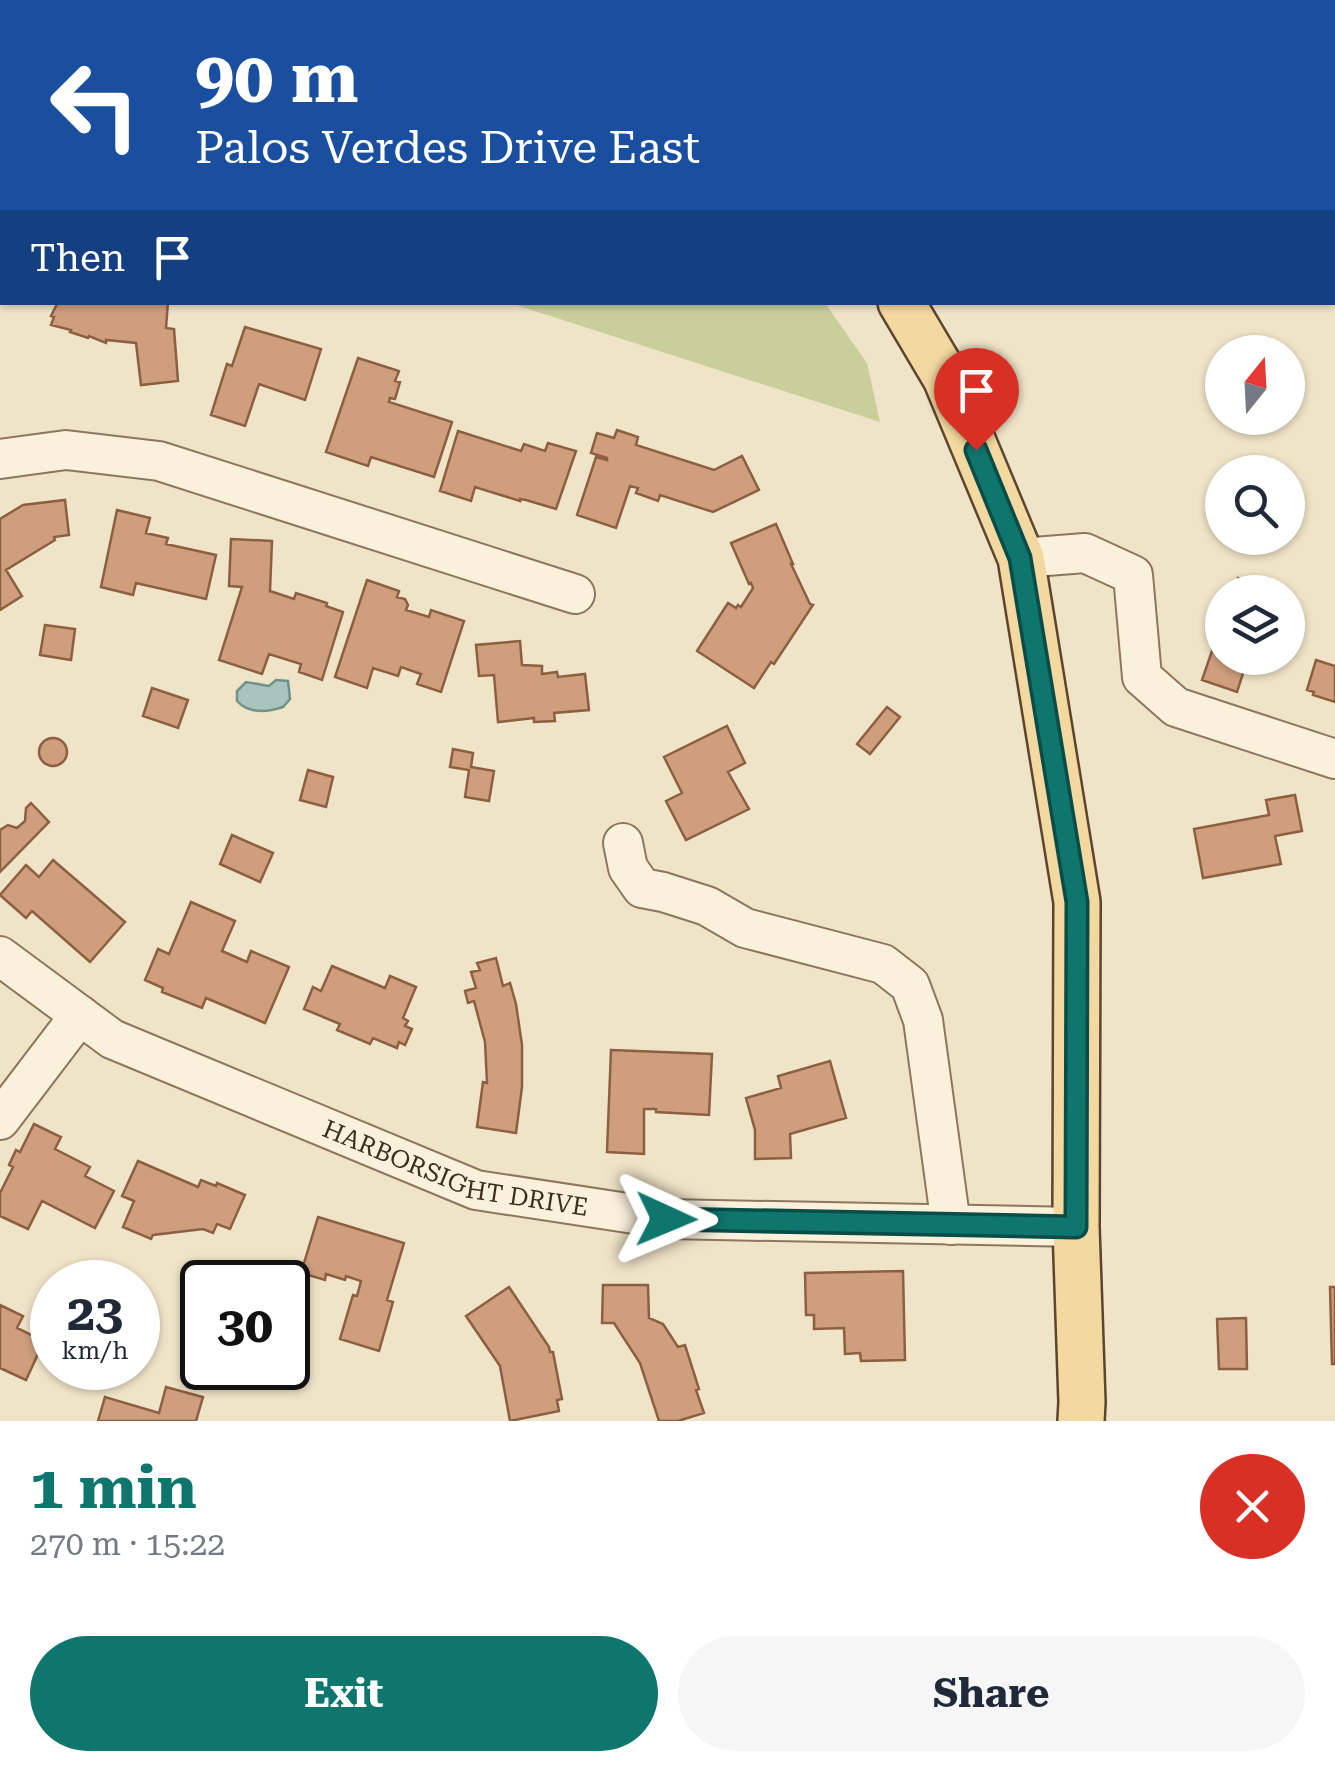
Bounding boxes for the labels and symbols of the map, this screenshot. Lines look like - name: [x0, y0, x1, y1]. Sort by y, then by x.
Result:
- north arrow: [1205, 335, 1305, 435]
- pin: [934, 348, 1019, 451]
- street label: HARBORSIGHT DRIVE: [319, 1114, 590, 1221]
- position arrow: [614, 1167, 718, 1271]
- speed limit sign: 30: [180, 1260, 310, 1390]

